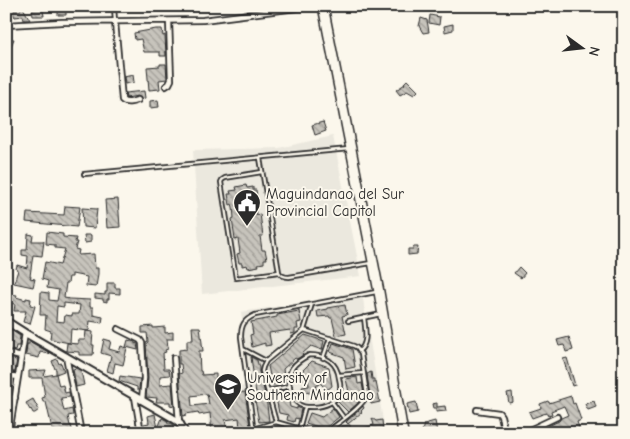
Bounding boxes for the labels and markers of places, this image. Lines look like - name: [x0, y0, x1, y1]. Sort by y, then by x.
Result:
- place label: Maguindanao del Sur Provincial Capitol: [266, 185, 404, 220]
- public building icon: Maguindanao del Sur Provincial Capitol: [232, 188, 262, 227]
- place label: University of Southern Mindanao: [247, 369, 374, 404]
- school or university icon: University of Southern Mindanao: [213, 372, 243, 411]

